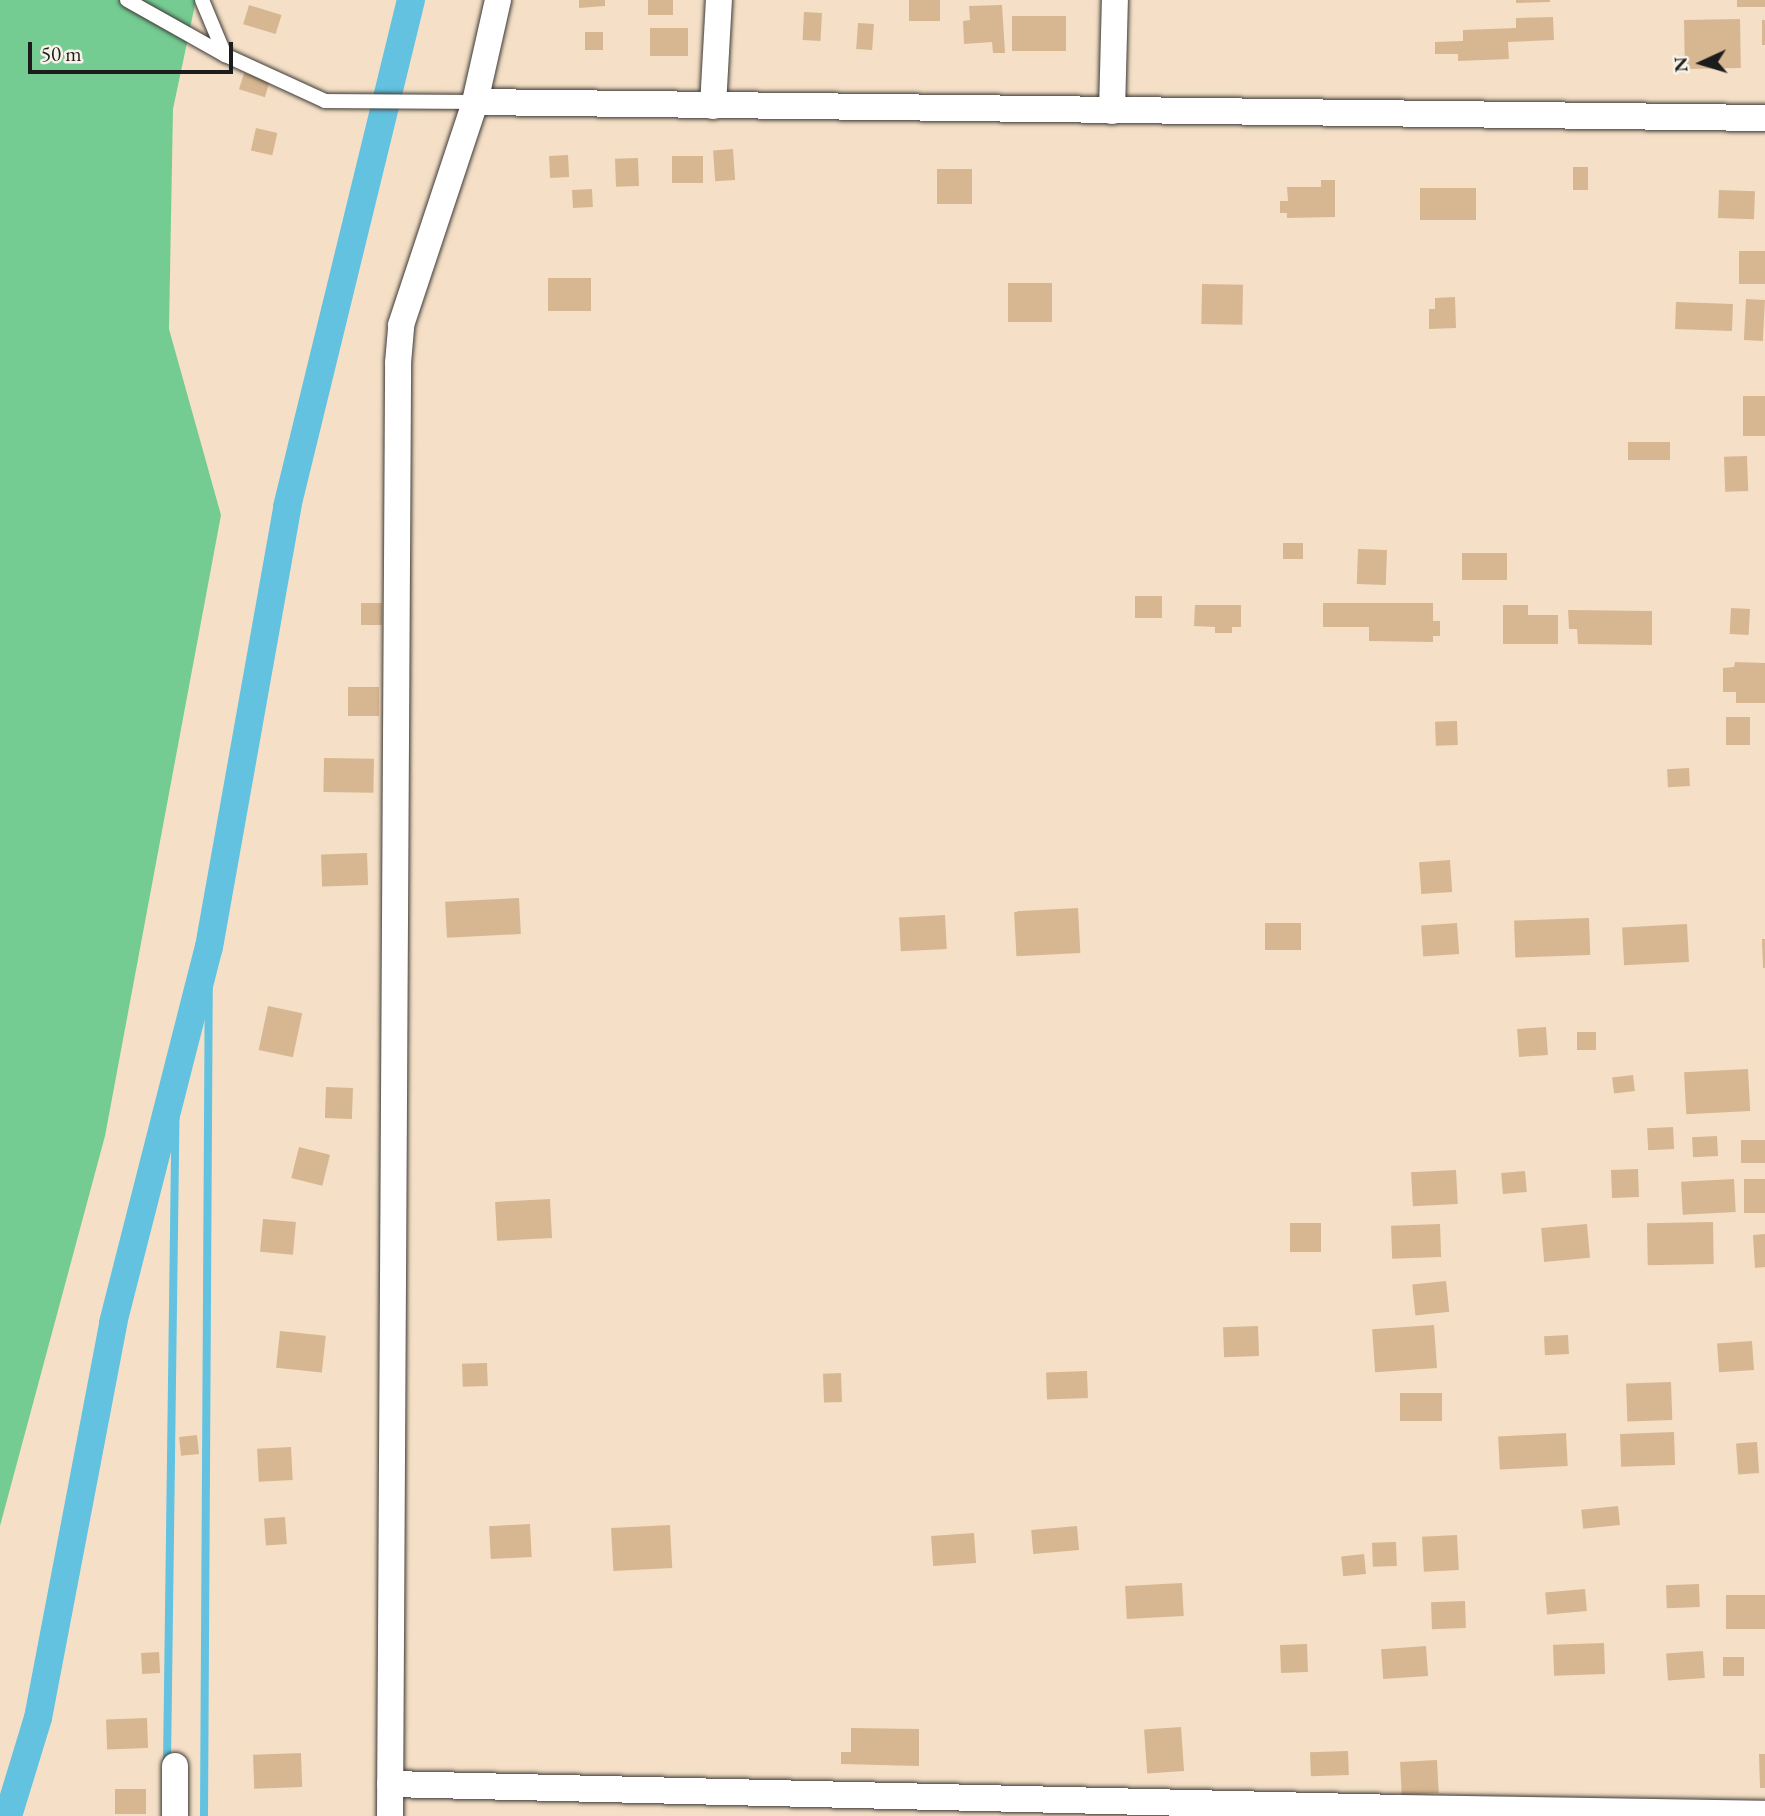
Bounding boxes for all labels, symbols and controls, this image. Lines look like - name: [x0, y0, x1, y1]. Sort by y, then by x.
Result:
- scale bar: [32, 28, 236, 72]
- north arrow: [1667, 28, 1737, 98]
- text: 50 m: [41, 40, 82, 67]
- text: N: [1668, 56, 1694, 73]

